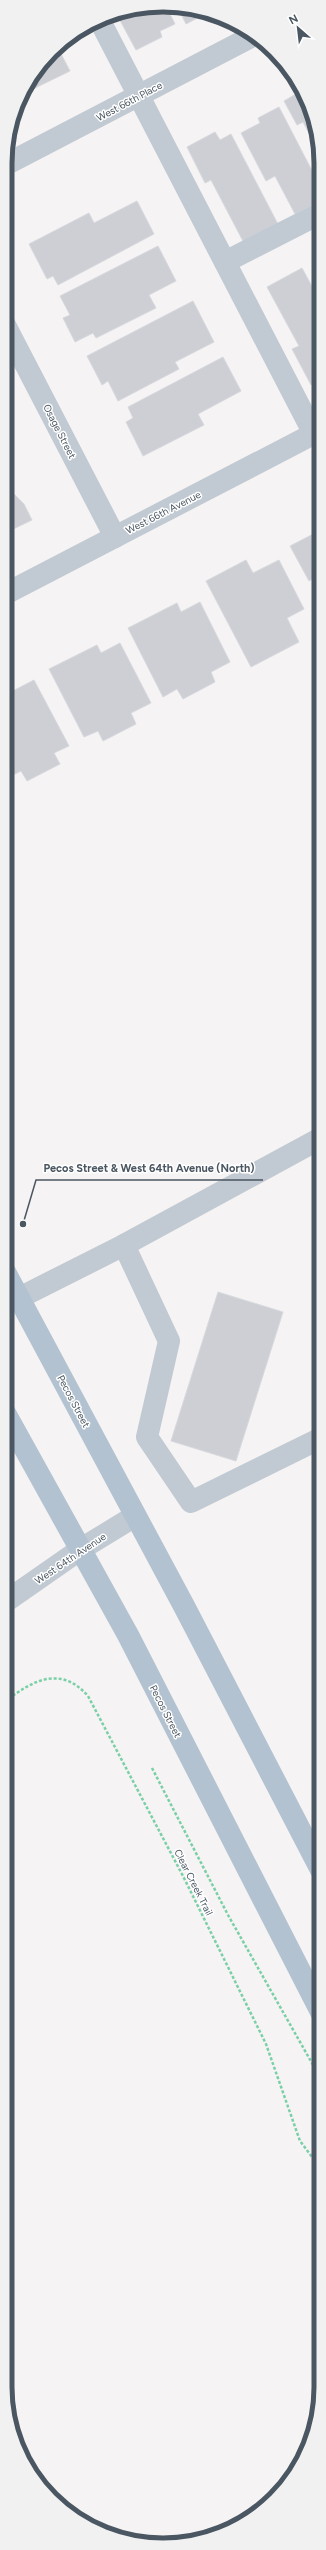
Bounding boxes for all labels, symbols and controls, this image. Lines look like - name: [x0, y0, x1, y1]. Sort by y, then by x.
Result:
- north arrow: [278, 8, 318, 48]
- text: N: [287, 12, 300, 27]
- street label: West 66th Place: [94, 78, 165, 124]
- street label: Osage Street: [40, 402, 79, 461]
- street label: West 66th Avenue: [124, 488, 203, 537]
- callout: Pecos Street & West 64th Avenue (North): [36, 1157, 263, 1180]
- text: Pecos Street & West 64th Avenue (North): [43, 1162, 255, 1175]
- street label: Pecos Street: [54, 1373, 93, 1430]
- street label: West 64th Avenue: [32, 1529, 109, 1587]
- street label: Pecos Street: [147, 1683, 184, 1740]
- street label: Clear Creek Trail: [171, 1847, 216, 1918]

